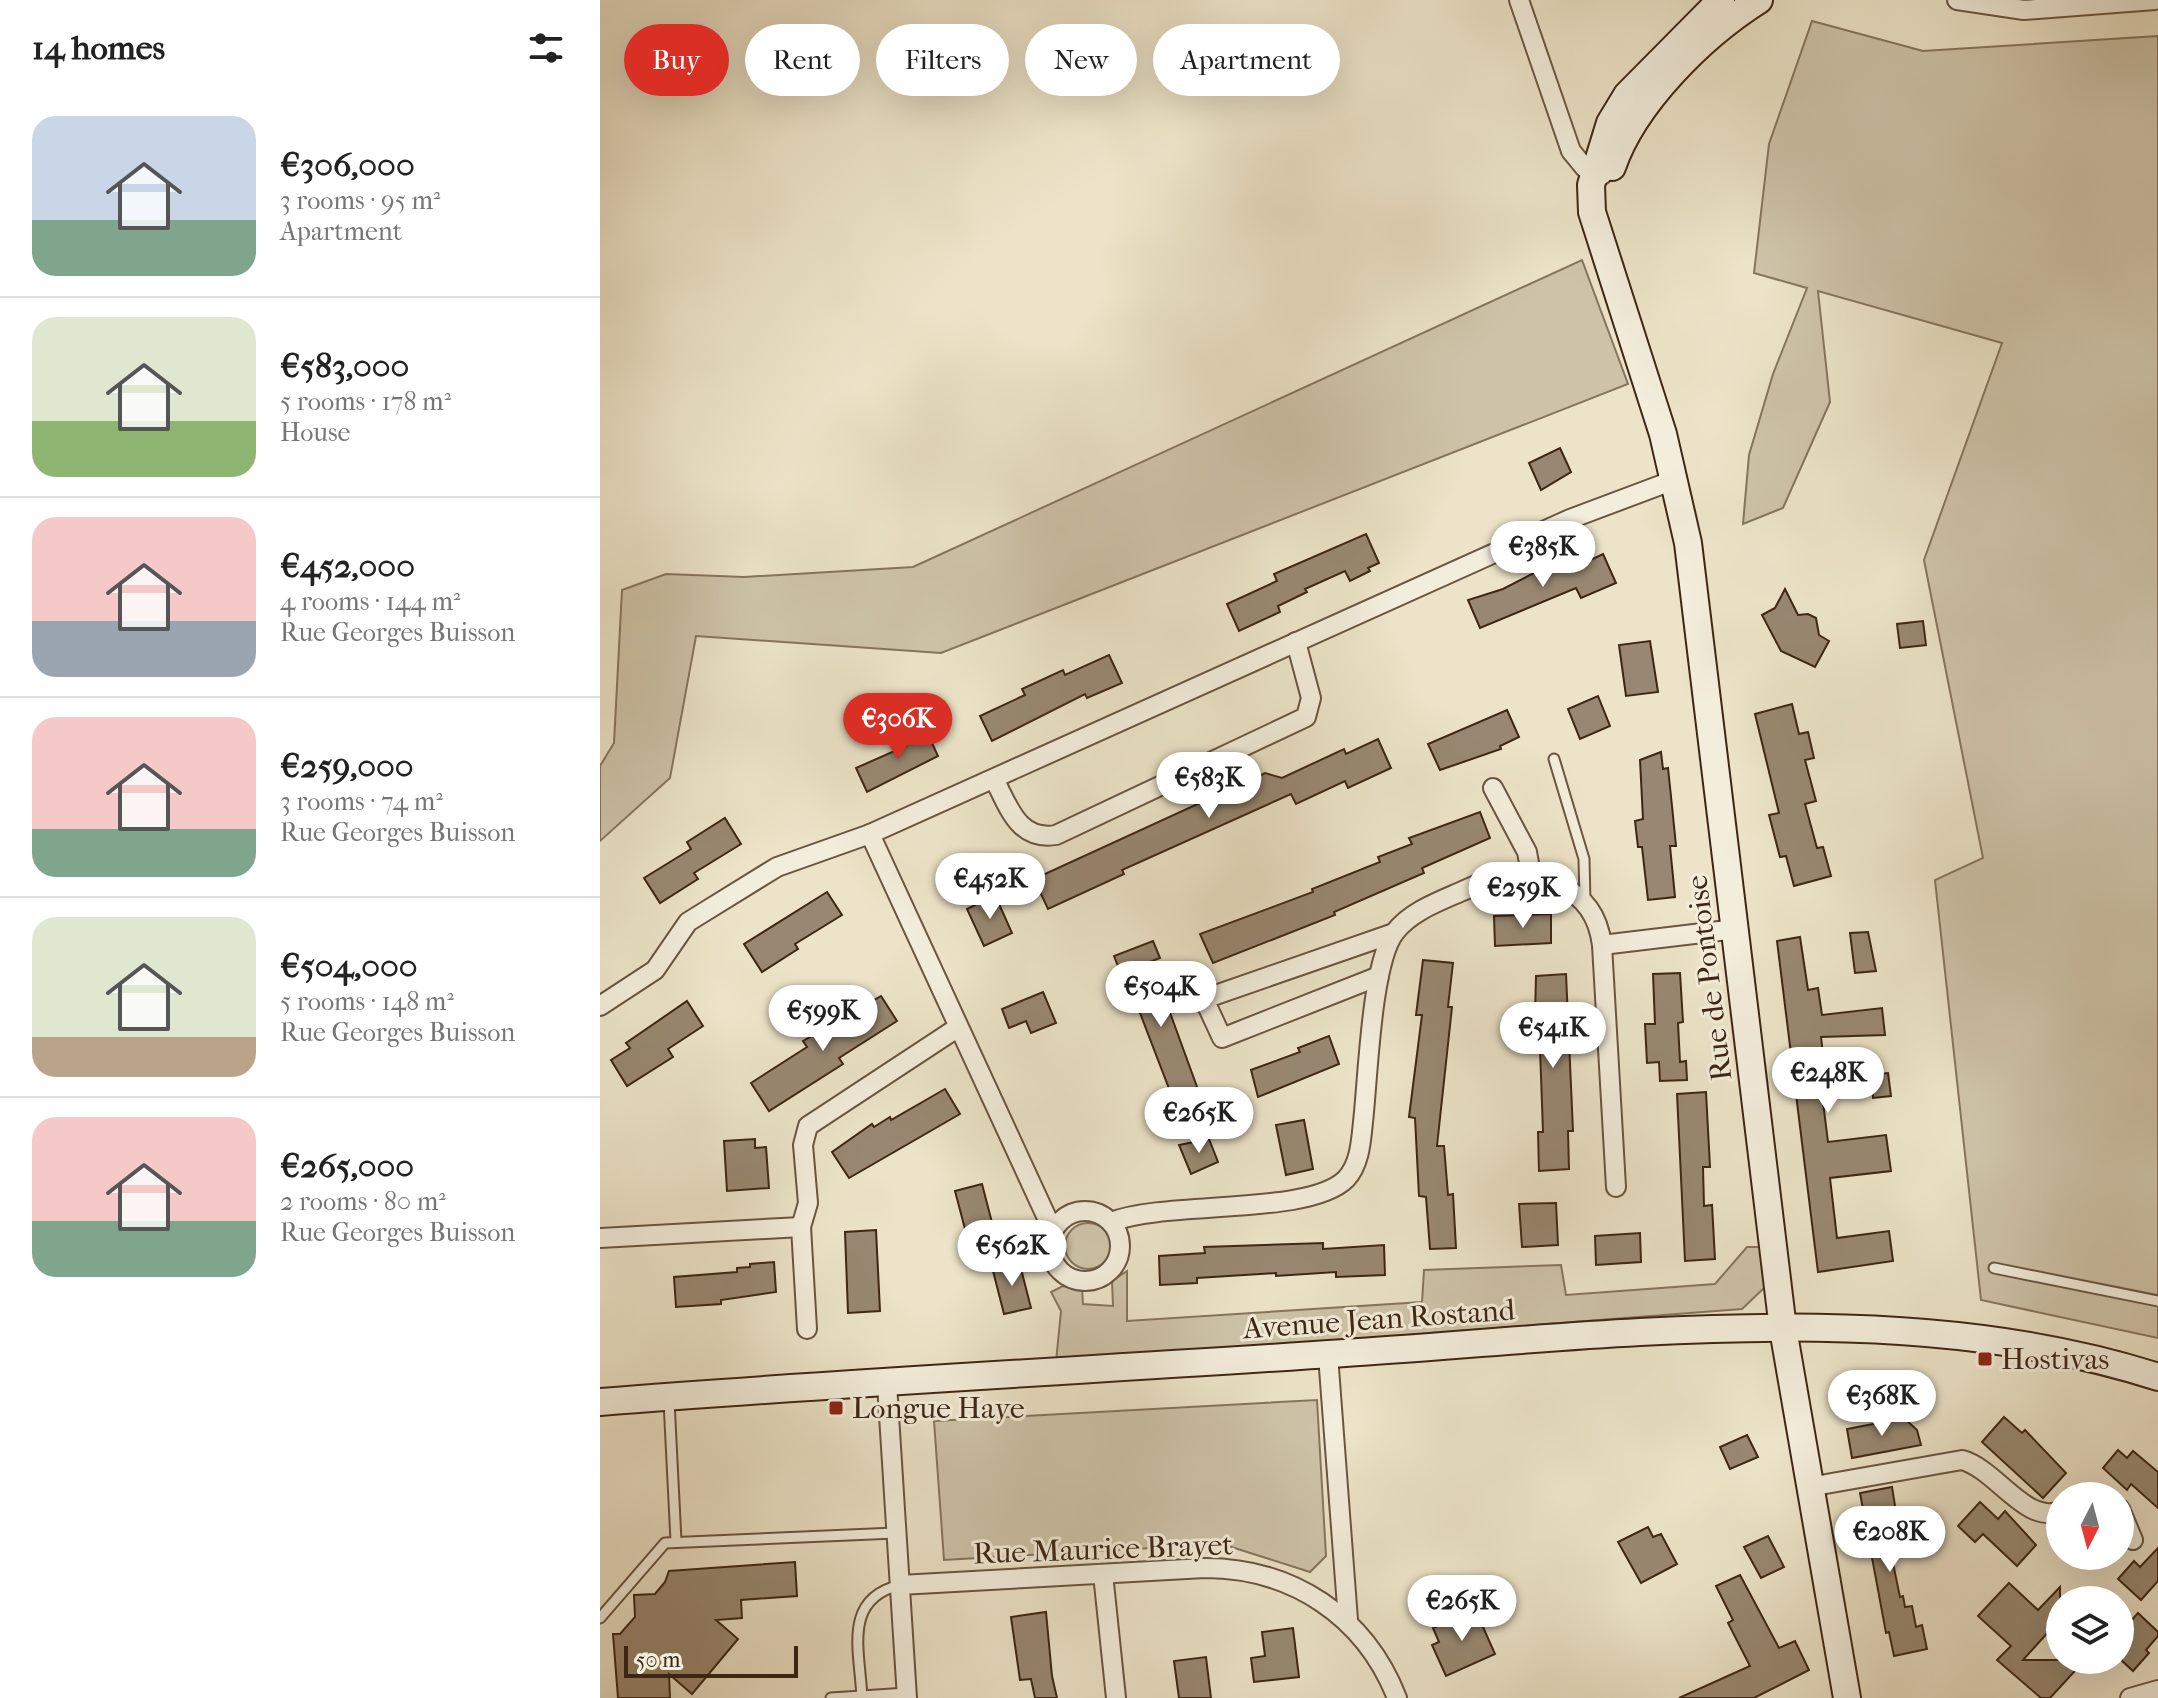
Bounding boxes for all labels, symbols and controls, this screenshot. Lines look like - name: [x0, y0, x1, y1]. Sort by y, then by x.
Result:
- chip: Buy: [624, 24, 729, 96]
- chip: Rent: [745, 24, 860, 96]
- chip: Filters: [876, 24, 1009, 96]
- chip: New: [1025, 24, 1137, 96]
- chip: Apartment: [1153, 24, 1340, 96]
- icon: filters: [524, 26, 568, 70]
- text: 14 homes: [32, 28, 165, 68]
- text: €306,000: [280, 145, 415, 185]
- icon: home: [96, 148, 192, 244]
- text: 3 rooms · 95 m²: [280, 185, 440, 216]
- text: Apartment: [280, 216, 402, 247]
- text: €583,000: [280, 346, 409, 386]
- icon: home: [96, 349, 192, 445]
- text: 5 rooms · 178 m²: [280, 386, 451, 417]
- text: House: [280, 417, 350, 448]
- pin: €385K: [1487, 521, 1599, 589]
- text: €385K: [1508, 531, 1578, 562]
- text: €452,000: [280, 546, 415, 586]
- icon: home: [96, 549, 192, 645]
- text: 4 rooms · 144 m²: [280, 586, 460, 617]
- text: Rue Georges Buisson: [280, 617, 515, 648]
- pin: €306K: [842, 693, 954, 761]
- text: €306K: [861, 703, 935, 734]
- text: €259,000: [280, 746, 414, 786]
- icon: home: [96, 749, 192, 845]
- pin: €583K: [1153, 752, 1265, 820]
- text: €583K: [1174, 762, 1244, 793]
- text: 3 rooms · 74 m²: [280, 786, 443, 817]
- text: Rue Georges Buisson: [280, 817, 515, 848]
- pin: €452K: [934, 853, 1046, 921]
- pin: €259K: [1467, 862, 1579, 930]
- text: €452K: [953, 863, 1027, 894]
- text: €259K: [1487, 872, 1559, 903]
- street label: Rue de Pontoise: [1679, 873, 1739, 1083]
- text: €504,000: [280, 946, 417, 986]
- icon: home: [96, 949, 192, 1045]
- pin: €504K: [1105, 961, 1217, 1029]
- text: €504K: [1124, 971, 1198, 1002]
- pin: €599K: [767, 985, 879, 1053]
- text: 5 rooms · 148 m²: [280, 986, 454, 1017]
- text: €599K: [787, 995, 859, 1026]
- pin: €541K: [1497, 1002, 1609, 1070]
- text: €541K: [1518, 1012, 1588, 1043]
- text: Rue Georges Buisson: [280, 1017, 515, 1048]
- pin: €248K: [1772, 1047, 1884, 1115]
- text: €248K: [1790, 1057, 1866, 1088]
- pin: €265K: [1143, 1087, 1255, 1155]
- text: €265K: [1162, 1097, 1236, 1128]
- text: €265,000: [280, 1146, 414, 1186]
- icon: home: [96, 1149, 192, 1245]
- text: 2 rooms · 80 m²: [280, 1186, 446, 1217]
- text: Rue Georges Buisson: [280, 1217, 515, 1248]
- pin: €562K: [956, 1220, 1068, 1288]
- text: €562K: [975, 1230, 1049, 1261]
- street label: Avenue Jean Rostand: [1241, 1292, 1517, 1347]
- place label: Hostivas: [2001, 1342, 2109, 1377]
- marker: Hostivas: [1976, 1350, 1994, 1368]
- pin: €368K: [1826, 1370, 1938, 1438]
- text: €368K: [1846, 1380, 1918, 1411]
- place label: Longue Haye: [852, 1391, 1025, 1426]
- marker: Longue Haye: [827, 1399, 845, 1417]
- north arrow: [2046, 1482, 2134, 1570]
- map controls: [2046, 1482, 2134, 1674]
- pin: €208K: [1834, 1506, 1946, 1574]
- text: €208K: [1852, 1516, 1928, 1547]
- street label: Rue Maurice Brayet: [972, 1527, 1234, 1572]
- pin: €265K: [1406, 1575, 1518, 1643]
- text: €265K: [1425, 1585, 1499, 1616]
- button: layers: [2046, 1586, 2134, 1674]
- scale bar: [624, 1642, 798, 1678]
- text: 50 m: [636, 1647, 681, 1673]

